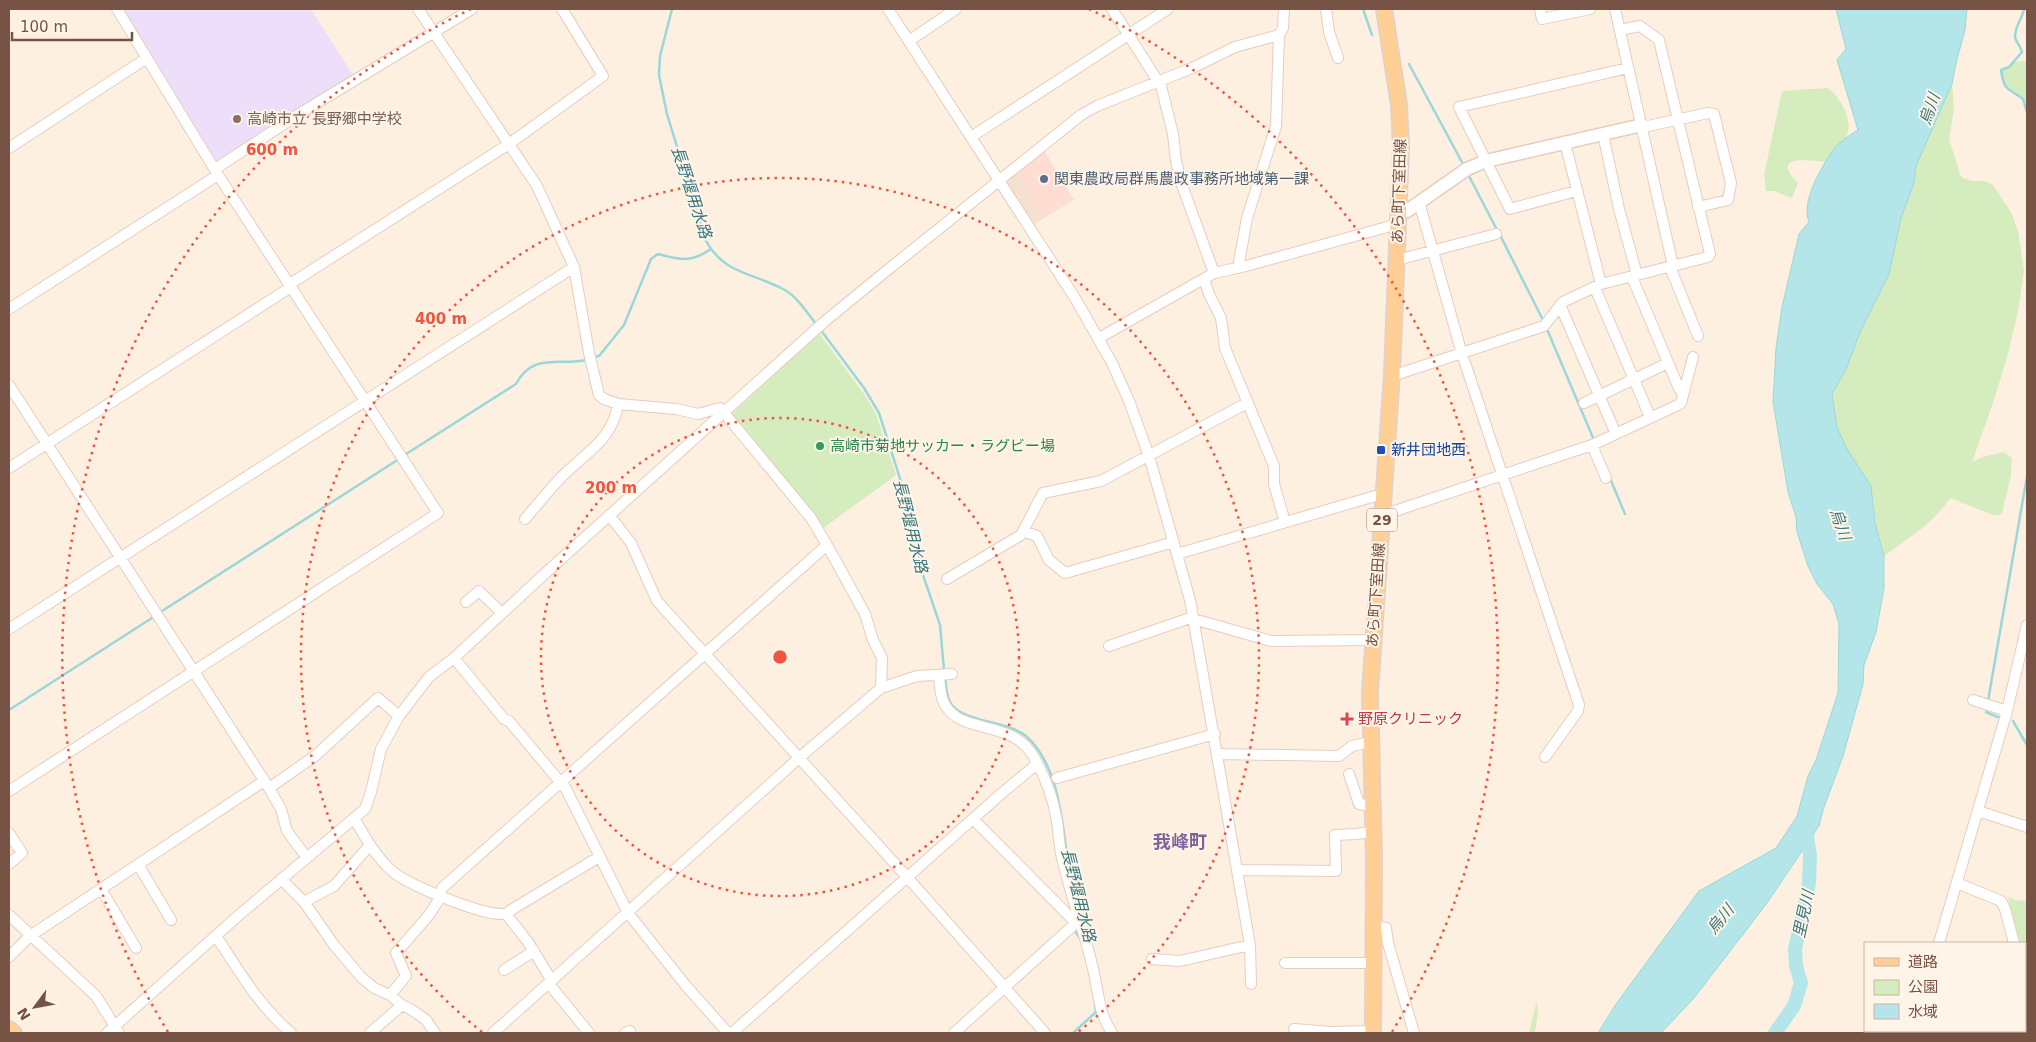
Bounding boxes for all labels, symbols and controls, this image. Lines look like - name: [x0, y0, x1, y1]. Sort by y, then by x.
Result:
- scale bar: [12, 10, 132, 42]
- text: 100 m: [20, 18, 68, 36]
- water label: 烏川: [1915, 89, 1944, 127]
- place label: 高崎市立 長野郷中学校: [247, 110, 402, 128]
- marker: 高崎市立 長野郷中学校: [231, 113, 243, 125]
- street label: あら町下室田線: [1388, 138, 1410, 244]
- text: 600 m: [246, 141, 298, 159]
- water label: 長野堰用水路: [668, 144, 716, 243]
- place label: 関東農政局群馬農政事務所地域第一課: [1054, 170, 1309, 188]
- marker: 関東農政局群馬農政事務所地域第一課: [1038, 173, 1050, 185]
- text: 400 m: [415, 310, 467, 328]
- place label: 高崎市菊地サッカー・ラグビー場: [830, 437, 1055, 455]
- marker: 高崎市菊地サッカー・ラグビー場: [814, 440, 826, 452]
- place label: 新井団地西: [1391, 441, 1466, 459]
- marker: 新井団地西: [1375, 444, 1387, 456]
- water label: 長野堰用水路: [890, 477, 932, 577]
- text: 200 m: [585, 479, 637, 497]
- water label: 烏川: [1826, 506, 1855, 544]
- road number: 29: [1367, 508, 1397, 532]
- street label: あら町下室田線: [1363, 542, 1389, 648]
- centre of rings: [771, 648, 789, 666]
- place label: 野原クリニック: [1358, 710, 1463, 728]
- marker: 野原クリニック: [1340, 712, 1354, 726]
- district label: 我峰町: [1153, 831, 1207, 852]
- water label: 長野堰用水路: [1058, 846, 1100, 946]
- water label: 里見川: [1789, 887, 1818, 940]
- water label: 烏川: [1703, 899, 1739, 938]
- legend: [1864, 942, 2026, 1032]
- text: 道路: [1908, 953, 1938, 971]
- text: 公園: [1908, 978, 1938, 996]
- north arrow: [10, 982, 60, 1032]
- text: 水域: [1908, 1003, 1938, 1021]
- text: N: [14, 1005, 34, 1023]

